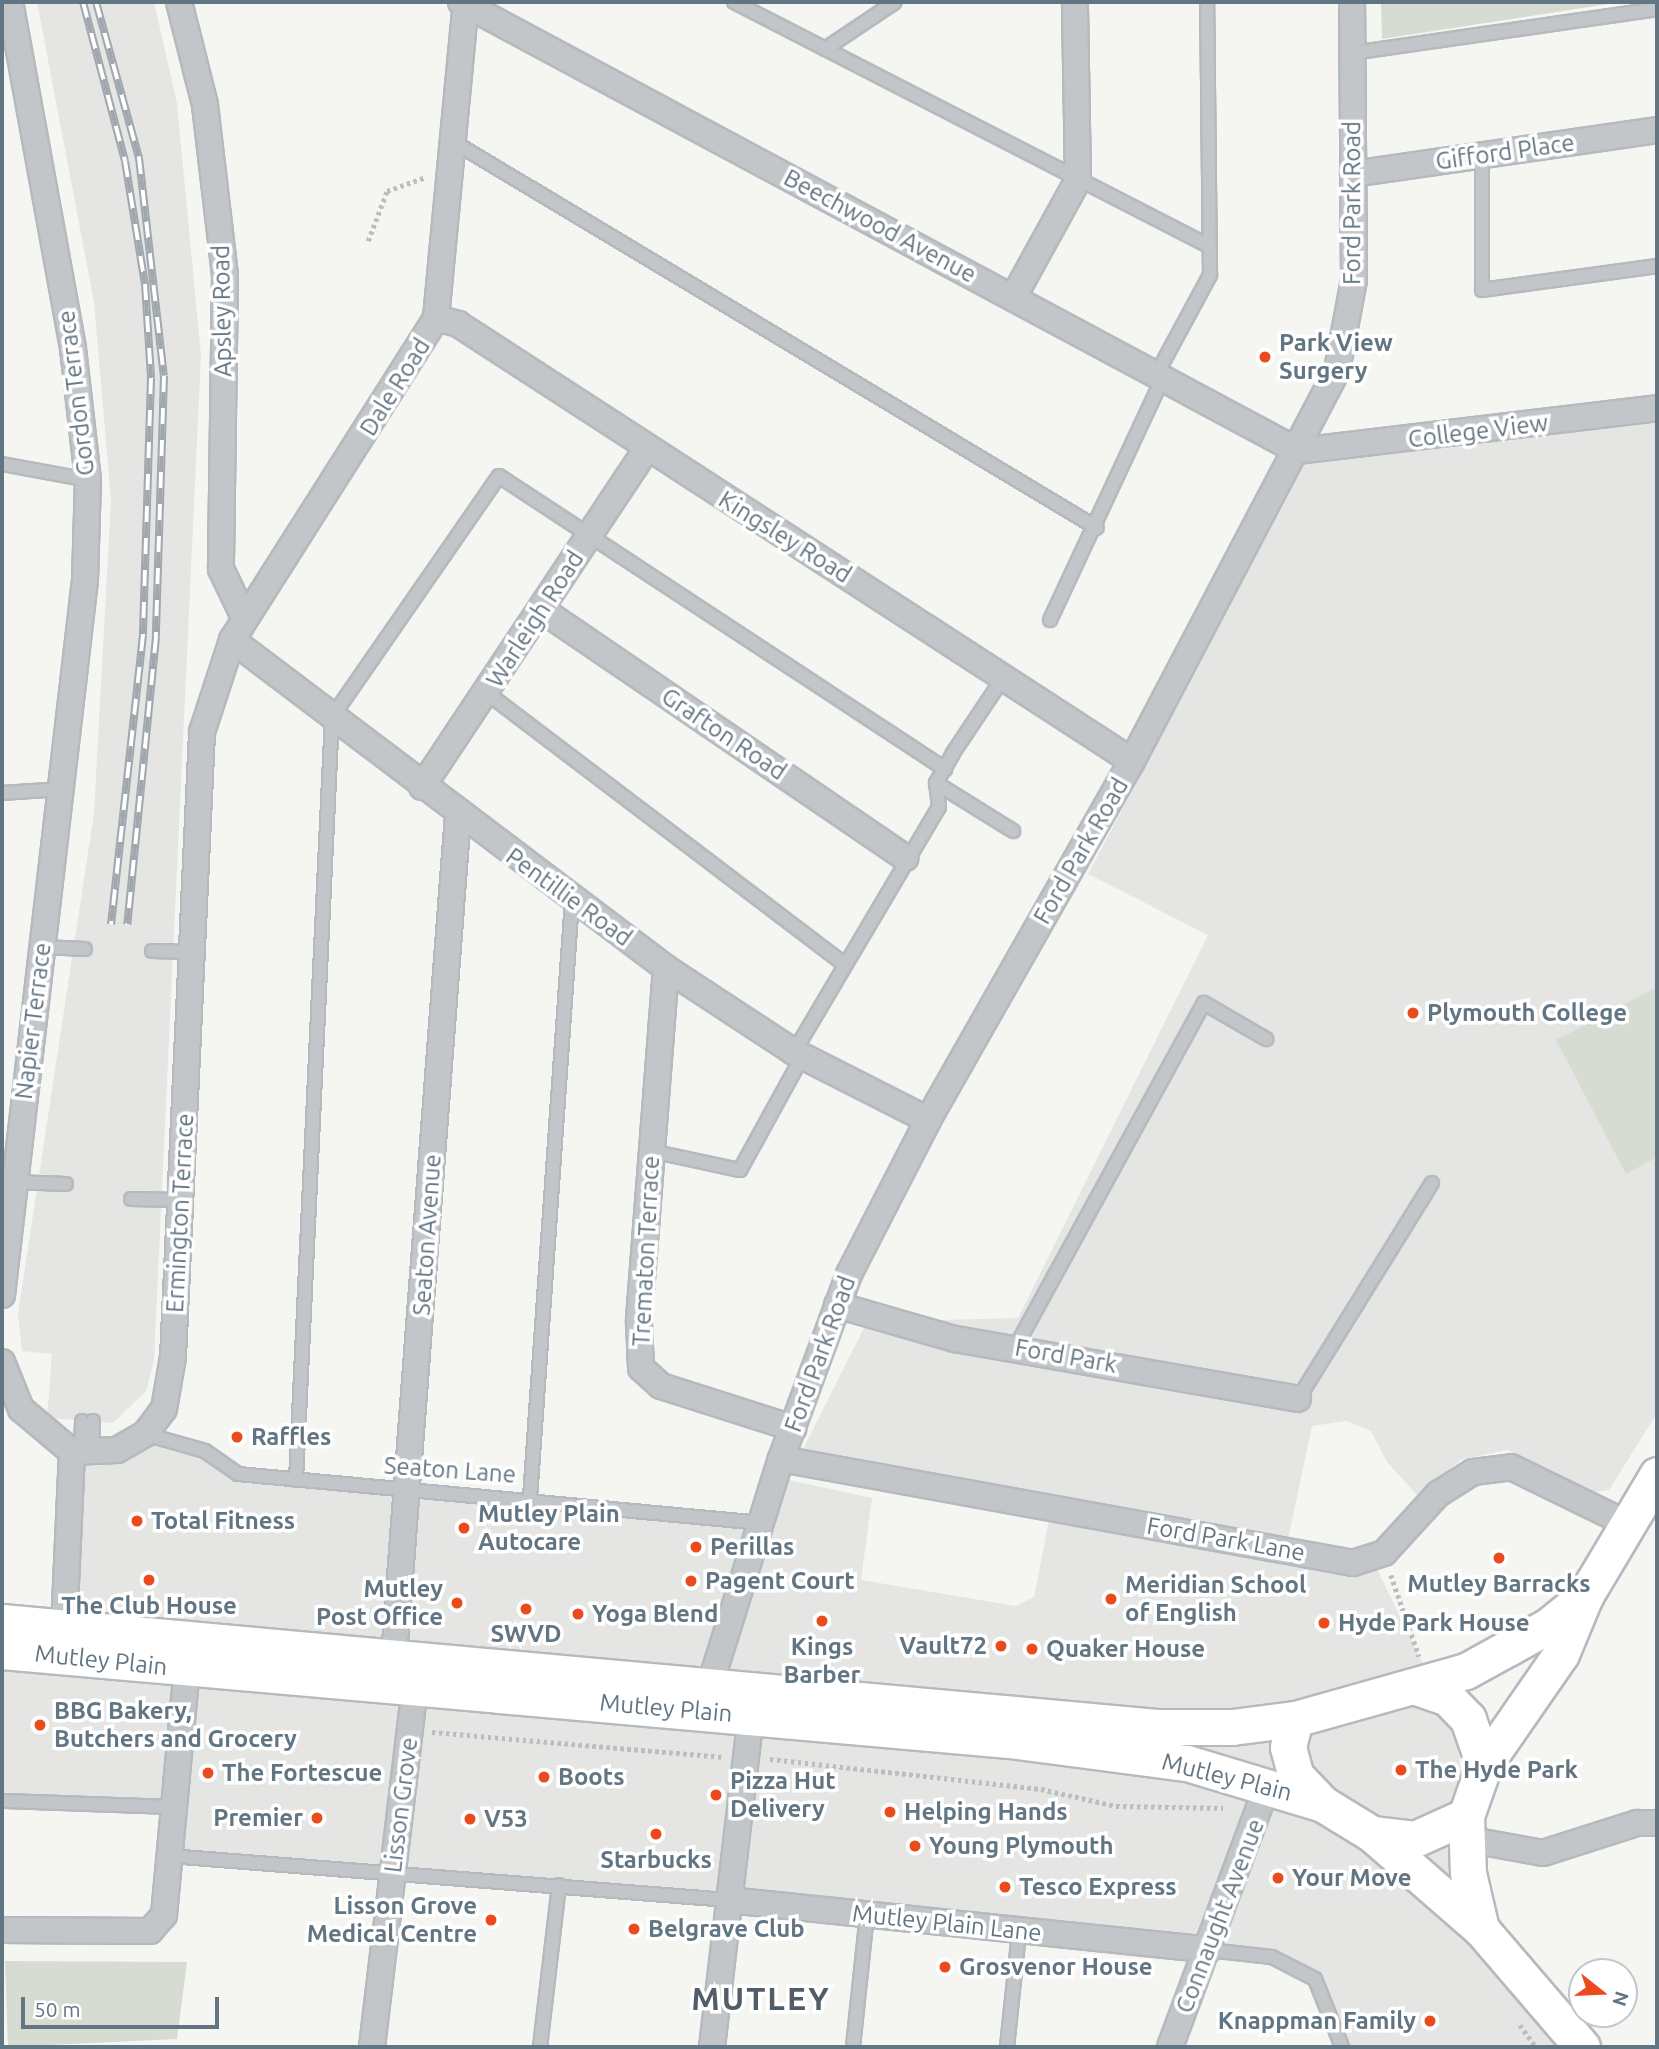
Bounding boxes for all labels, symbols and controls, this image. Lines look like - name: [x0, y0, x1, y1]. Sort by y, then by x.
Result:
- street label: Ford Park Road: [1338, 121, 1366, 285]
- street label: Gifford Place: [1434, 128, 1576, 176]
- street label: Beechwood Avenue: [779, 163, 981, 289]
- street label: Apsley Road: [206, 245, 238, 377]
- street label: Gordon Terrace: [52, 309, 100, 477]
- place label: Park View Surgery: [1279, 329, 1393, 385]
- street label: Dale Road: [354, 333, 436, 441]
- marker: Park View Surgery: [1257, 349, 1273, 365]
- street label: College View: [1406, 408, 1550, 454]
- street label: Kingsley Road: [713, 485, 857, 589]
- street label: Warleigh Road: [480, 545, 590, 693]
- street label: Grafton Road: [656, 682, 792, 786]
- street label: Ford Park Road: [1028, 773, 1134, 929]
- street label: Pentillie Road: [500, 842, 638, 952]
- street label: Napier Terrace: [9, 941, 57, 1101]
- place label: Plymouth College: [1427, 999, 1627, 1027]
- marker: Plymouth College: [1405, 1005, 1421, 1021]
- street label: Ermington Terrace: [160, 1113, 200, 1313]
- street label: Seaton Avenue: [407, 1153, 447, 1317]
- street label: Trematon Terrace: [627, 1155, 665, 1347]
- street label: Ford Park Road: [778, 1272, 862, 1436]
- street label: Ford Park: [1013, 1333, 1119, 1379]
- place label: Raffles: [251, 1423, 331, 1451]
- marker: Raffles: [229, 1429, 245, 1445]
- street label: Seaton Lane: [383, 1451, 517, 1489]
- place label: Mutley Plain Autocare: [478, 1500, 620, 1556]
- place label: Total Fitness: [151, 1507, 295, 1535]
- street label: Ford Park Lane: [1145, 1511, 1307, 1567]
- marker: Total Fitness: [129, 1513, 145, 1529]
- marker: Mutley Plain Autocare: [456, 1520, 472, 1536]
- place label: Perillas: [710, 1533, 794, 1561]
- marker: Perillas: [688, 1539, 704, 1555]
- marker: Mutley Barracks: [1491, 1550, 1507, 1566]
- place label: Pagent Court: [705, 1567, 855, 1595]
- place label: Mutley Barracks: [1407, 1570, 1591, 1598]
- place label: Meridian School of English: [1125, 1571, 1306, 1627]
- marker: The Club House: [141, 1572, 157, 1588]
- marker: Pagent Court: [683, 1573, 699, 1589]
- place label: Mutley Post Office: [316, 1575, 443, 1631]
- marker: Meridian School of English: [1103, 1591, 1119, 1607]
- place label: The Club House: [61, 1592, 237, 1620]
- marker: Mutley Post Office: [449, 1595, 465, 1611]
- place label: Yoga Blend: [592, 1600, 718, 1628]
- marker: SWVD: [518, 1601, 534, 1617]
- marker: Yoga Blend: [570, 1606, 586, 1622]
- place label: Hyde Park House: [1338, 1609, 1530, 1637]
- marker: Kings Barber: [814, 1613, 830, 1629]
- marker: Hyde Park House: [1316, 1615, 1332, 1631]
- place label: SWVD: [490, 1620, 562, 1648]
- place label: Vault72: [899, 1632, 987, 1660]
- place label: Kings Barber: [784, 1633, 860, 1689]
- place label: Quaker House: [1046, 1635, 1205, 1663]
- marker: Vault72: [993, 1638, 1009, 1654]
- street label: Mutley Plain: [33, 1639, 169, 1681]
- marker: Quaker House: [1024, 1641, 1040, 1657]
- street label: Mutley Plain: [598, 1688, 734, 1728]
- place label: BBG Bakery, Butchers and Grocery: [54, 1697, 297, 1753]
- marker: BBG Bakery, Butchers and Grocery: [32, 1717, 48, 1733]
- street label: Lisson Grove: [378, 1736, 424, 1874]
- street label: Mutley Plain: [1159, 1747, 1295, 1807]
- place label: The Hyde Park: [1415, 1756, 1578, 1784]
- place label: The Fortescue: [222, 1759, 382, 1787]
- marker: The Hyde Park: [1393, 1762, 1409, 1778]
- place label: Boots: [558, 1763, 624, 1791]
- marker: The Fortescue: [200, 1765, 216, 1781]
- place label: Pizza Hut Delivery: [730, 1767, 836, 1823]
- marker: Boots: [536, 1769, 552, 1785]
- marker: Pizza Hut Delivery: [708, 1787, 724, 1803]
- place label: Helping Hands: [904, 1798, 1068, 1826]
- place label: Premier: [213, 1804, 303, 1832]
- marker: Helping Hands: [882, 1804, 898, 1820]
- place label: V53: [484, 1805, 528, 1833]
- marker: Premier: [309, 1810, 325, 1826]
- marker: V53: [462, 1811, 478, 1827]
- street label: Connaught Avenue: [1170, 1815, 1270, 2017]
- marker: Starbucks: [648, 1826, 664, 1842]
- place label: Young Plymouth: [929, 1832, 1113, 1860]
- marker: Young Plymouth: [907, 1838, 923, 1854]
- place label: Starbucks: [600, 1846, 712, 1874]
- place label: Your Move: [1292, 1864, 1412, 1892]
- marker: Your Move: [1270, 1870, 1286, 1886]
- place label: Tesco Express: [1019, 1873, 1177, 1901]
- marker: Tesco Express: [997, 1879, 1013, 1895]
- place label: Lisson Grove Medical Centre: [307, 1892, 477, 1948]
- street label: Mutley Plain Lane: [851, 1899, 1043, 1947]
- marker: Lisson Grove Medical Centre: [483, 1912, 499, 1928]
- place label: Belgrave Club: [648, 1915, 805, 1943]
- marker: Belgrave Club: [626, 1921, 642, 1937]
- place label: Grosvenor House: [959, 1953, 1153, 1981]
- north arrow: [1568, 1958, 1638, 2028]
- marker: Grosvenor House: [937, 1959, 953, 1975]
- district label: MUTLEY: [692, 1979, 830, 2017]
- scale bar: [24, 1982, 222, 2026]
- text: N: [1608, 1989, 1634, 2009]
- text: 50 m: [34, 1997, 81, 2021]
- place label: Knappman Family: [1218, 2007, 1416, 2035]
- marker: Knappman Family: [1422, 2013, 1438, 2029]

